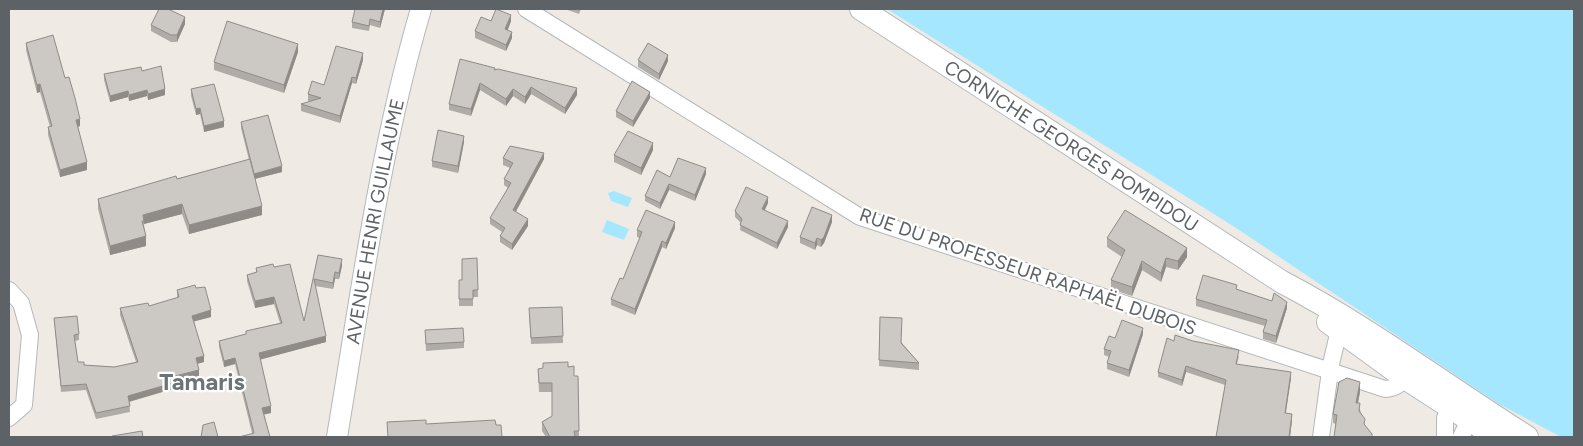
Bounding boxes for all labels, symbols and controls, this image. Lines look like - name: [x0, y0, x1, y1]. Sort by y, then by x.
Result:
- street label: CORNICHE GEORGES POMPIDOU: [940, 55, 1203, 237]
- street label: AVENUE HENRI GUILLAUME: [341, 96, 409, 346]
- street label: RUE DU PROFESSEUR RAPHAËL DUBOIS: [856, 203, 1199, 340]
- district label: Tamaris: [159, 367, 245, 396]

